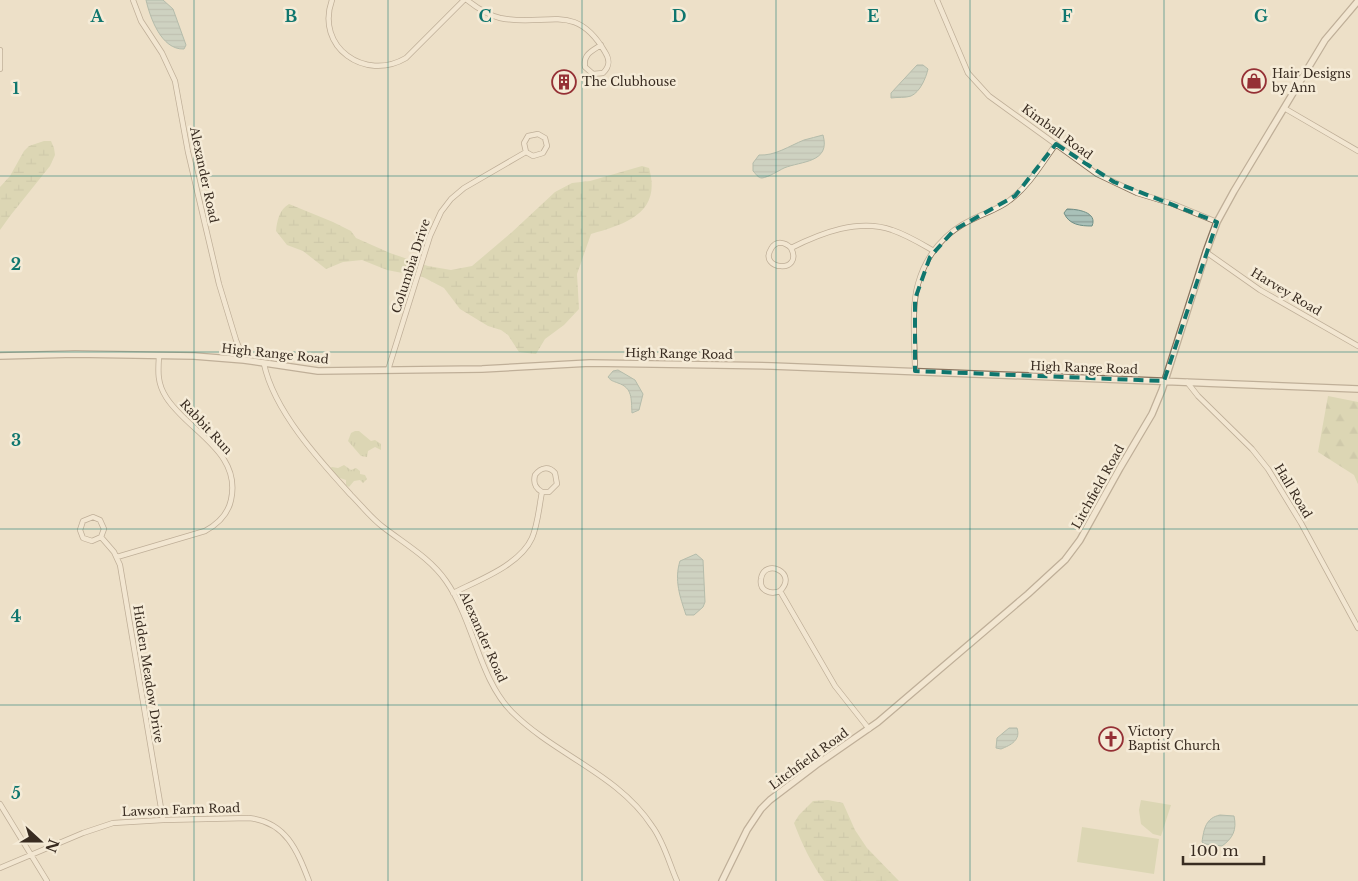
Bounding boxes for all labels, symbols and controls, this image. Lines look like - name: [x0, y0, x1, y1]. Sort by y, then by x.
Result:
- text: A: [90, 6, 105, 26]
- text: B: [285, 6, 298, 26]
- text: C: [478, 6, 492, 26]
- text: D: [672, 6, 686, 26]
- text: E: [867, 6, 879, 26]
- text: F: [1061, 6, 1073, 26]
- text: G: [1254, 6, 1268, 26]
- place label: Hair Designs by Ann: [1271, 66, 1351, 95]
- shop icon: Hair Designs by Ann: [1241, 68, 1267, 94]
- building icon: The Clubhouse: [551, 69, 577, 95]
- place label: The Clubhouse: [582, 74, 676, 89]
- text: 1: [13, 78, 20, 98]
- street label: Kimball Road: [1019, 101, 1096, 162]
- street label: Alexander Road: [187, 124, 222, 224]
- street label: Columbia Drive: [388, 217, 433, 315]
- text: 2: [11, 254, 21, 274]
- street label: Harvey Road: [1248, 265, 1324, 319]
- street label: High Range Road: [221, 340, 329, 367]
- street label: High Range Road: [625, 345, 733, 362]
- street label: High Range Road: [1030, 358, 1138, 377]
- street label: Rabbit Run: [177, 396, 236, 457]
- text: 3: [11, 430, 21, 450]
- street label: Litchfield Road: [1068, 442, 1127, 532]
- street label: Hall Road: [1271, 461, 1316, 521]
- street label: Alexander Road: [456, 588, 510, 685]
- street label: Hidden Meadow Drive: [130, 604, 167, 744]
- text: 4: [11, 606, 21, 626]
- place label: Victory Baptist Church: [1127, 724, 1220, 753]
- street label: Litchfield Road: [766, 725, 851, 792]
- church icon: Victory Baptist Church: [1098, 726, 1124, 752]
- text: 5: [11, 783, 21, 803]
- street label: Lawson Farm Road: [122, 800, 240, 819]
- north arrow: [15, 816, 65, 866]
- scale bar: [1183, 834, 1264, 866]
- text: N: [41, 836, 63, 855]
- text: 100 m: [1190, 841, 1239, 860]

